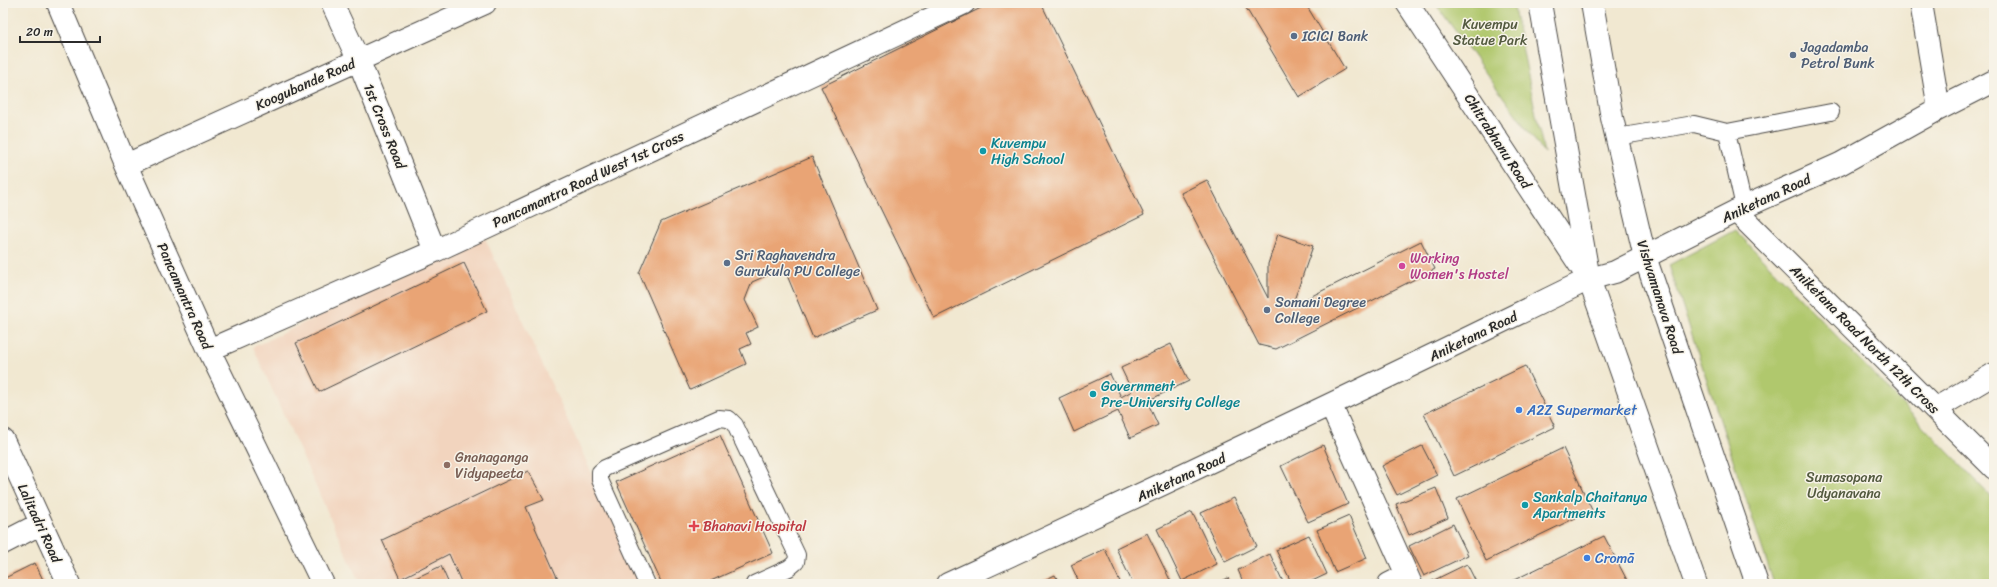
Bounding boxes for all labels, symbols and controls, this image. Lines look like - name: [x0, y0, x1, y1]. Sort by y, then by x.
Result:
- park label: Kuvempu Statue Park: [1453, 12, 1528, 53]
- scale bar: [20, 18, 100, 44]
- text: 20 m: [26, 21, 53, 43]
- place label: ICICI Bank: [1301, 24, 1369, 49]
- marker: ICICI Bank: [1289, 31, 1299, 41]
- place label: Jagadamba Petrol Bunk: [1800, 35, 1875, 76]
- marker: Jagadamba Petrol Bunk: [1788, 50, 1798, 60]
- street label: Koogubande Road: [251, 51, 361, 118]
- street label: 1st Cross Road: [356, 80, 414, 174]
- street label: Chitrabhanu Road: [1457, 88, 1539, 195]
- street label: Pancamantra Road West 1st Cross: [488, 124, 689, 235]
- place label: Kuvempu High School: [991, 131, 1065, 172]
- marker: Kuvempu High School: [978, 146, 988, 156]
- street label: Aniketana Road: [1716, 166, 1817, 231]
- street label: Vishvamanava Road: [1629, 237, 1690, 359]
- street label: Pancamantra Road: [150, 239, 220, 355]
- place label: Sri Raghavendra Gurukula PU College: [735, 243, 860, 284]
- place label: Working Women's Hostel: [1410, 246, 1510, 287]
- marker: Sri Raghavendra Gurukula PU College: [722, 258, 732, 268]
- street label: Aniketana Road North 12th Cross: [1783, 258, 1946, 421]
- marker: Working Women's Hostel: [1397, 261, 1407, 271]
- place label: Somani Degree College: [1275, 290, 1366, 331]
- street label: Aniketana Road: [1424, 303, 1523, 369]
- marker: Somani Degree College: [1262, 305, 1272, 315]
- place label: Government Pre-University College: [1101, 374, 1240, 415]
- marker: Government Pre-University College: [1088, 389, 1098, 399]
- place label: A2Z Supermarket: [1526, 398, 1638, 423]
- marker: A2Z Supermarket: [1514, 405, 1524, 415]
- place label: Gnanaganga Vidyapeeta: [455, 445, 529, 486]
- street label: Aniketana Road: [1131, 445, 1232, 510]
- marker: Gnanaganga Vidyapeeta: [442, 460, 452, 470]
- park label: Sumasopana Udyanavana: [1806, 465, 1883, 506]
- street label: Lalitadri Road: [10, 479, 70, 569]
- place label: Sankalp Chaitanya Apartments: [1532, 485, 1647, 526]
- marker: Sankalp Chaitanya Apartments: [1520, 500, 1530, 510]
- place label: Bhanavi Hospital: [703, 514, 807, 539]
- marker: Bhanavi Hospital: [688, 520, 700, 532]
- place label: Cromā: [1595, 546, 1635, 571]
- marker: Cromā: [1582, 553, 1592, 563]

